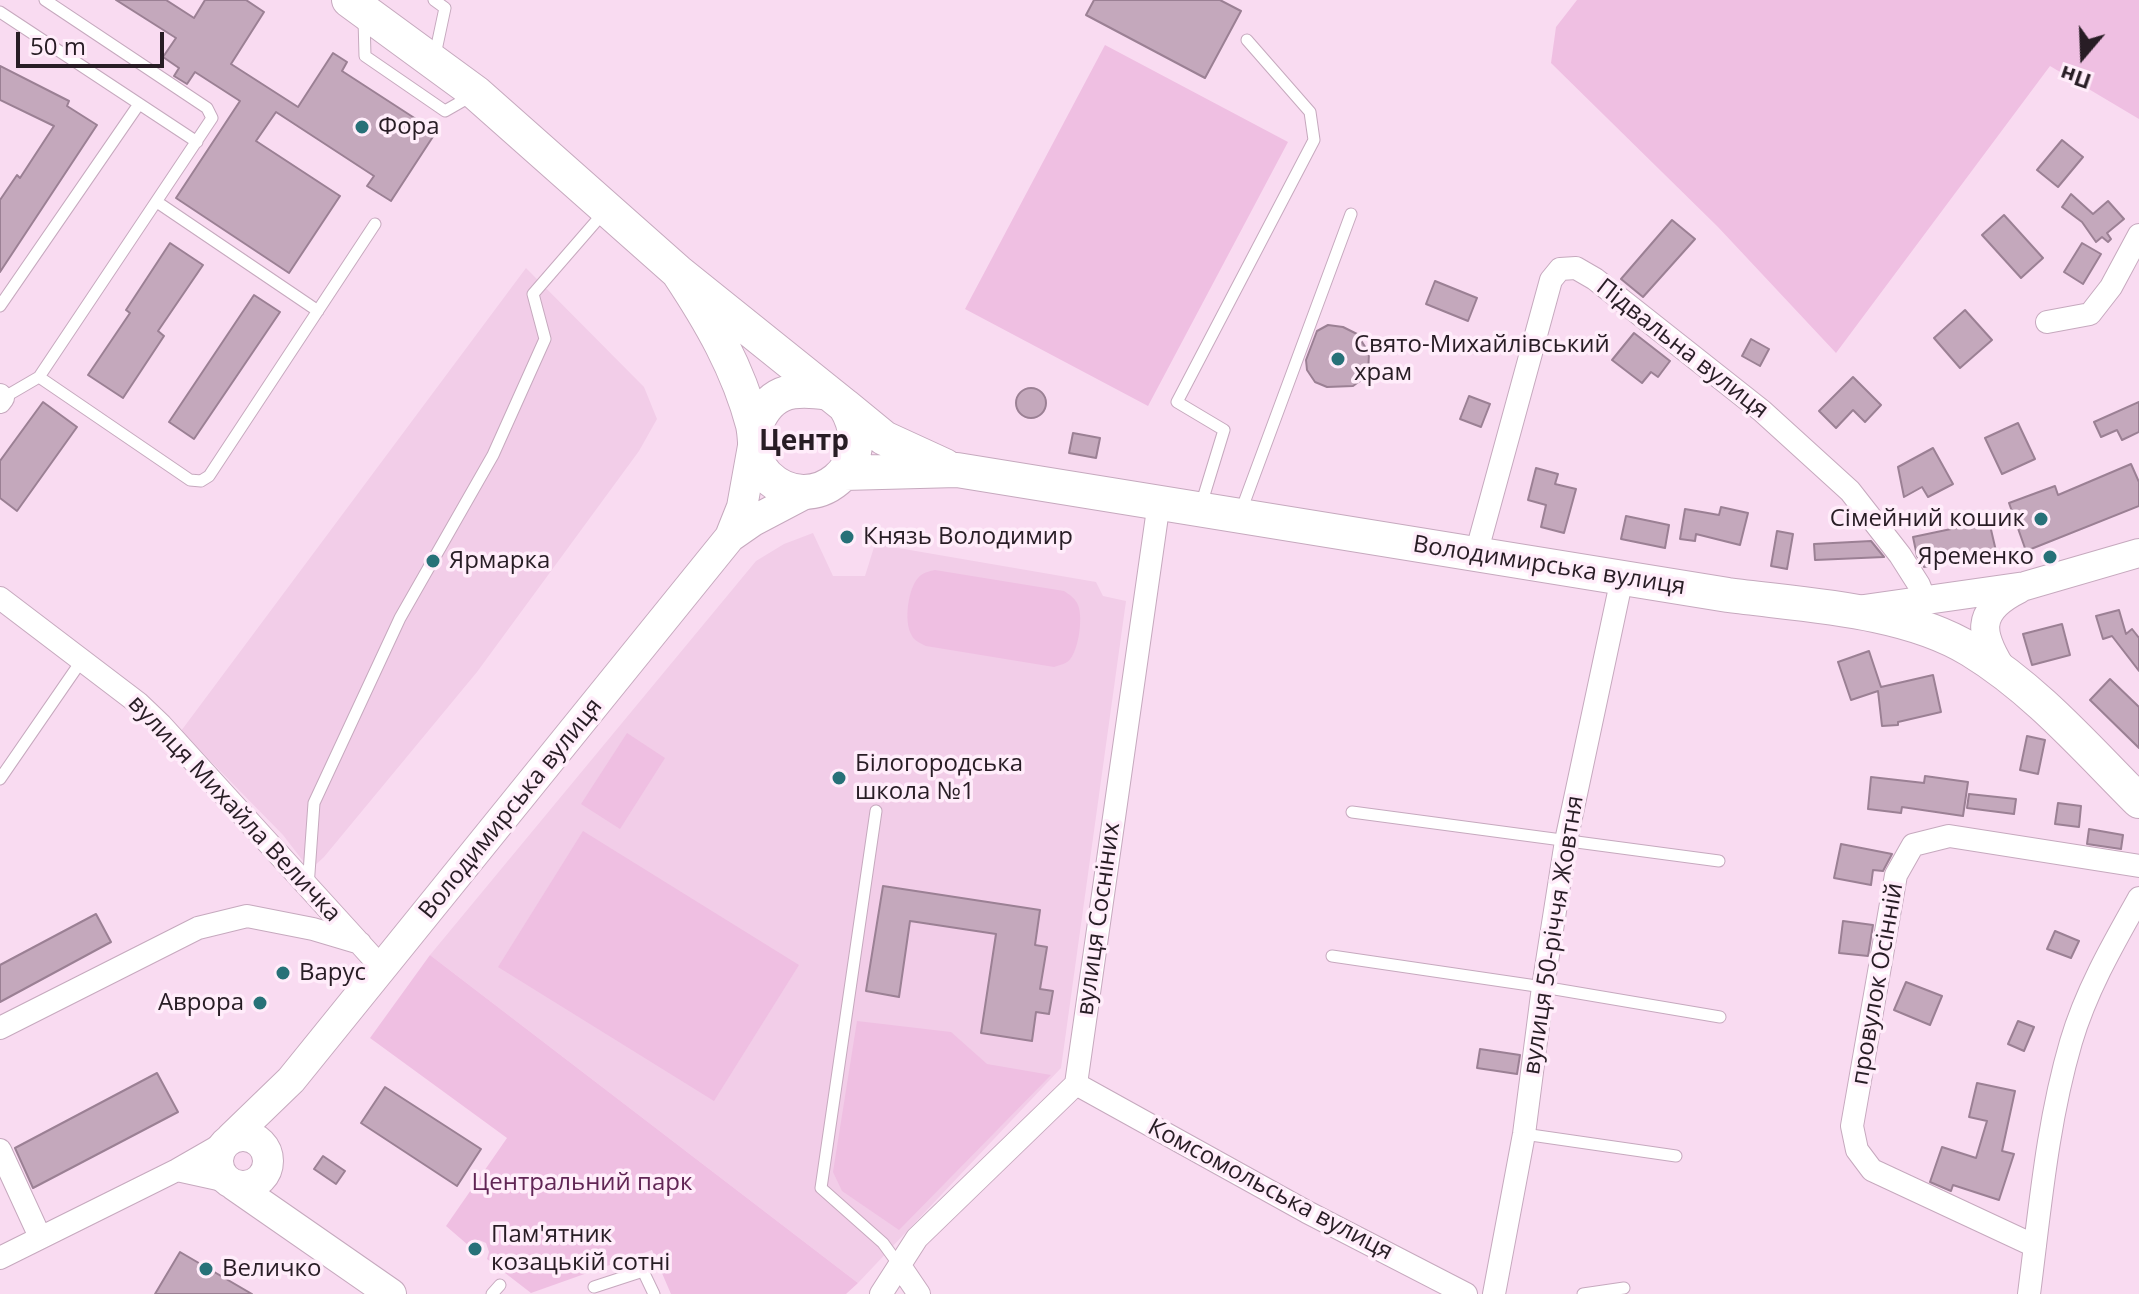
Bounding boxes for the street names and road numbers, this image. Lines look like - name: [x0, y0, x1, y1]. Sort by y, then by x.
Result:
- street label: Підвальна вулиця: [1590, 273, 1774, 425]
- street label: Володимирська вулиця: [1411, 530, 1687, 602]
- street label: вулиця Михайла Величка: [122, 690, 346, 928]
- street label: Володимирська вулиця: [413, 693, 609, 925]
- street label: вулиця 50-річчя Жовтня: [1518, 793, 1590, 1077]
- street label: вулиця Сосніних: [1071, 821, 1127, 1017]
- street label: провулок Осінній: [1846, 881, 1910, 1087]
- street label: Комсомольська вулиця: [1143, 1113, 1397, 1267]

